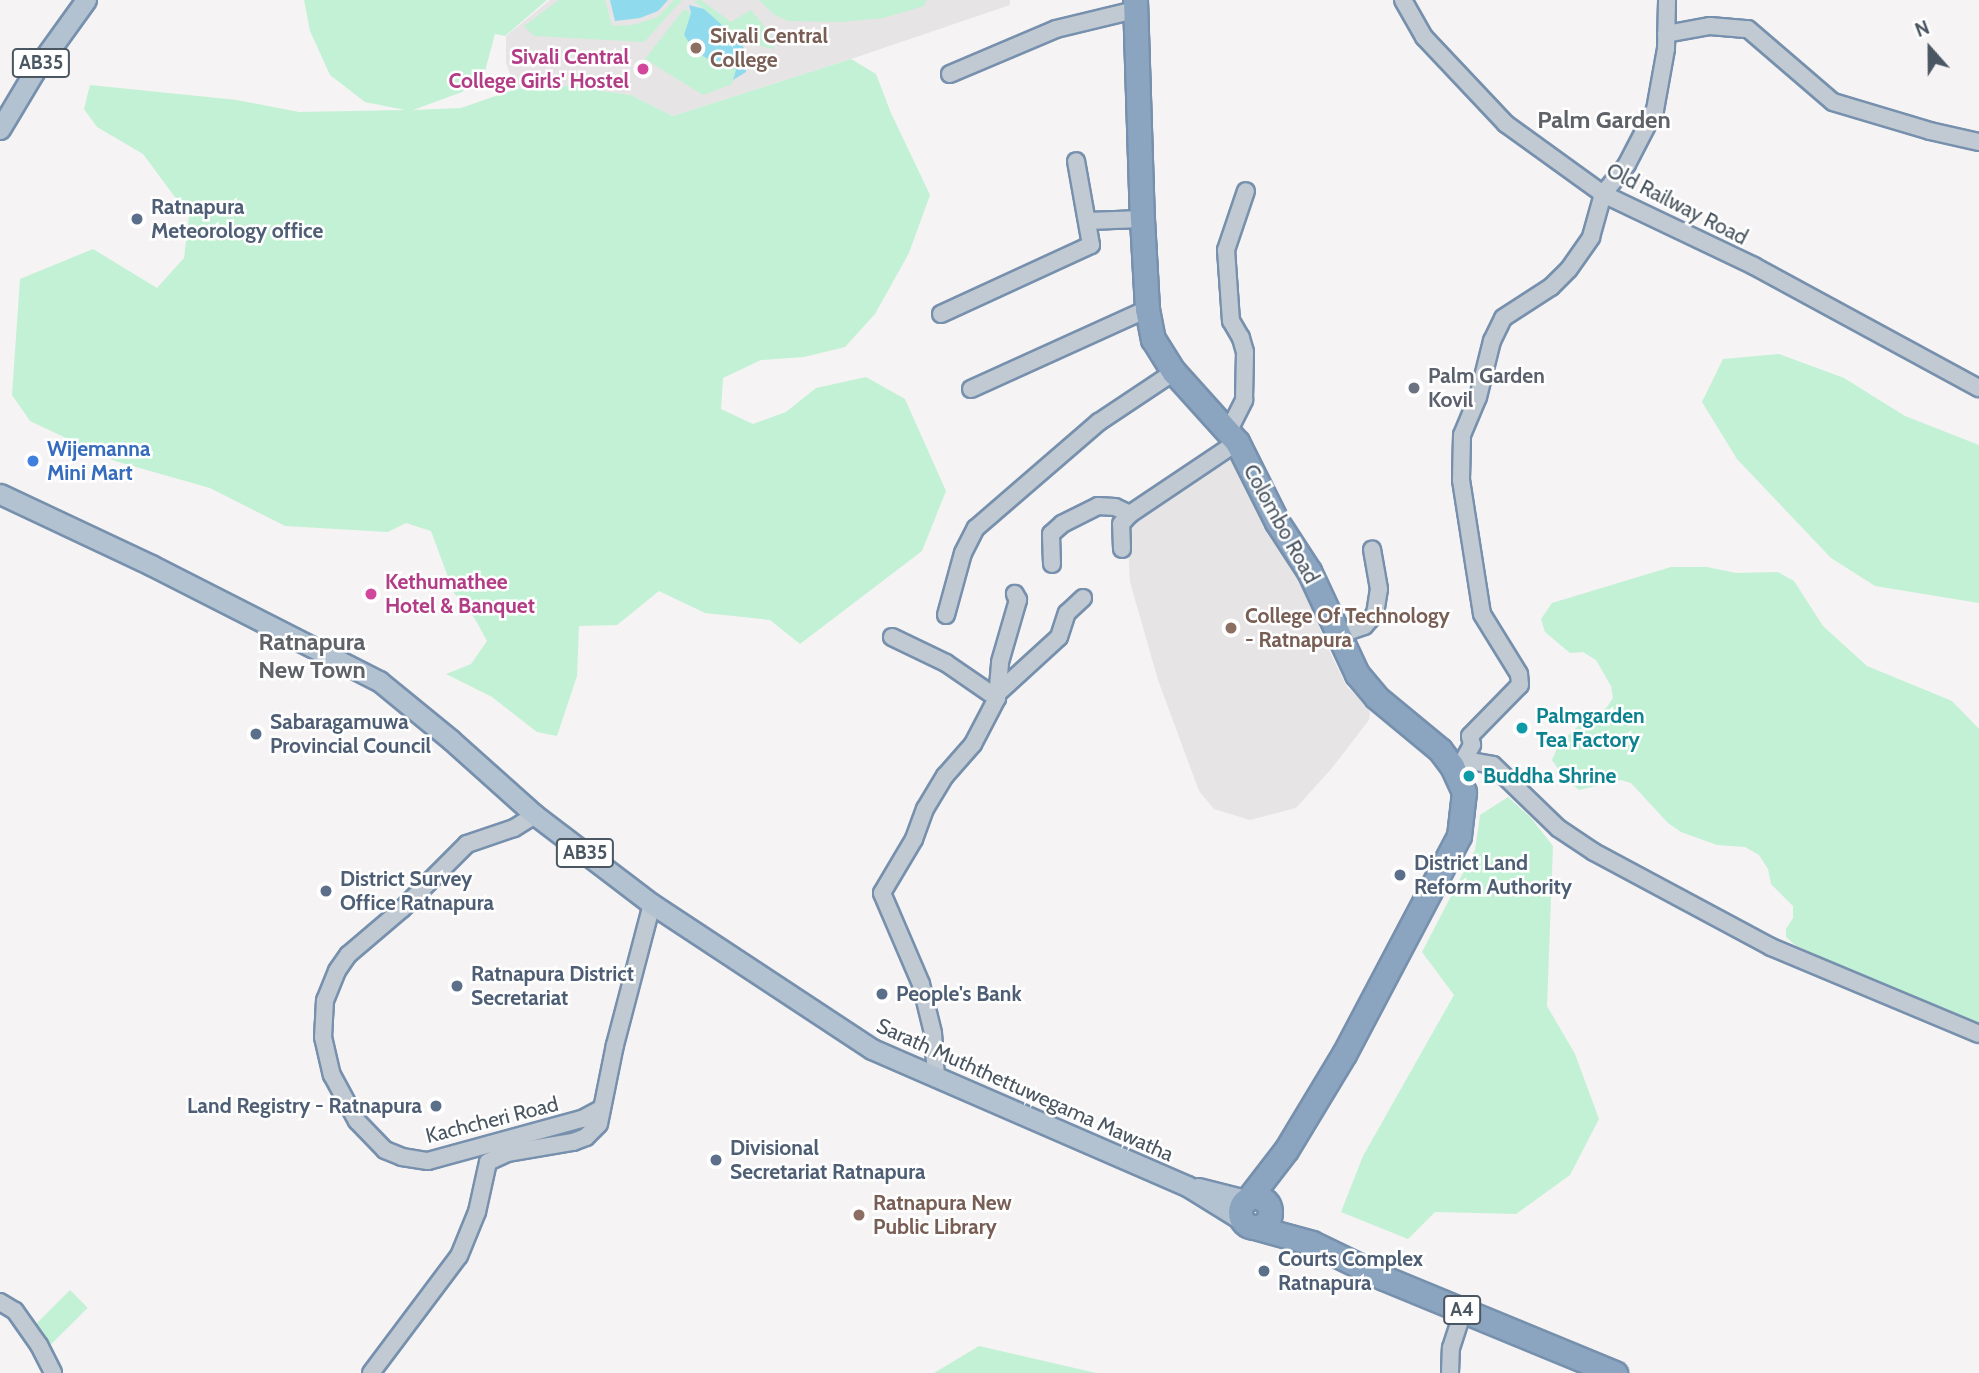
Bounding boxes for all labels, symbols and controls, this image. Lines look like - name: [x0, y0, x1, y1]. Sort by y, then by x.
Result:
- north arrow: [1895, 14, 1965, 84]
- text: N: [1912, 16, 1933, 42]
- place label: Sivali Central College: [710, 23, 828, 73]
- marker: Sivali Central College: [688, 40, 704, 56]
- place label: Sivali Central College Girls' Hostel: [449, 44, 629, 94]
- road number: AB35: [11, 48, 71, 78]
- marker: Sivali Central College Girls' Hostel: [635, 61, 651, 77]
- district label: Palm Garden: [1537, 106, 1671, 134]
- street label: Old Railway Road: [1602, 158, 1752, 250]
- place label: Ratnapura Meteorology office: [151, 194, 323, 244]
- marker: Ratnapura Meteorology office: [129, 211, 145, 227]
- place label: Palm Garden Kovil: [1428, 363, 1545, 413]
- marker: Palm Garden Kovil: [1406, 380, 1422, 396]
- place label: Wijemanna Mini Mart: [47, 436, 150, 486]
- marker: Wijemanna Mini Mart: [25, 453, 41, 469]
- street label: Colombo Road: [1238, 460, 1324, 588]
- place label: Kethumathee Hotel & Banquet: [385, 569, 535, 619]
- marker: Kethumathee Hotel & Banquet: [363, 586, 379, 602]
- place label: College Of Technology - Ratnapura: [1245, 603, 1450, 653]
- marker: College Of Technology - Ratnapura: [1223, 620, 1239, 636]
- district label: Ratnapura New Town: [258, 628, 366, 684]
- place label: Palmgarden Tea Factory: [1536, 703, 1645, 753]
- place label: Sabaragamuwa Provincial Council: [270, 709, 431, 759]
- marker: Palmgarden Tea Factory: [1514, 720, 1530, 736]
- marker: Sabaragamuwa Provincial Council: [248, 726, 264, 742]
- place label: Buddha Shrine: [1483, 763, 1616, 789]
- marker: Buddha Shrine: [1461, 768, 1477, 784]
- road number: AB35: [555, 838, 615, 868]
- place label: District Land Reform Authority: [1414, 850, 1572, 900]
- place label: District Survey Office Ratnapura: [340, 866, 494, 916]
- marker: District Land Reform Authority: [1392, 867, 1408, 883]
- marker: District Survey Office Ratnapura: [318, 883, 334, 899]
- place label: Ratnapura District Secretariat: [471, 961, 634, 1011]
- marker: Ratnapura District Secretariat: [449, 978, 465, 994]
- place label: People's Bank: [896, 981, 1022, 1007]
- marker: People's Bank: [874, 986, 890, 1002]
- street label: Sarath Muththettuwegama Mawatha: [873, 1013, 1177, 1167]
- street label: Kachcheri Road: [423, 1091, 561, 1149]
- place label: Land Registry - Ratnapura: [187, 1093, 422, 1119]
- marker: Land Registry - Ratnapura: [428, 1098, 444, 1114]
- place label: Divisional Secretariat Ratnapura: [730, 1135, 925, 1185]
- marker: Divisional Secretariat Ratnapura: [708, 1152, 724, 1168]
- place label: Ratnapura New Public Library: [873, 1190, 1012, 1240]
- marker: Ratnapura New Public Library: [851, 1207, 867, 1223]
- place label: Courts Complex Ratnapura: [1278, 1246, 1423, 1296]
- marker: Courts Complex Ratnapura: [1256, 1263, 1272, 1279]
- road number: A4: [1443, 1294, 1481, 1326]

